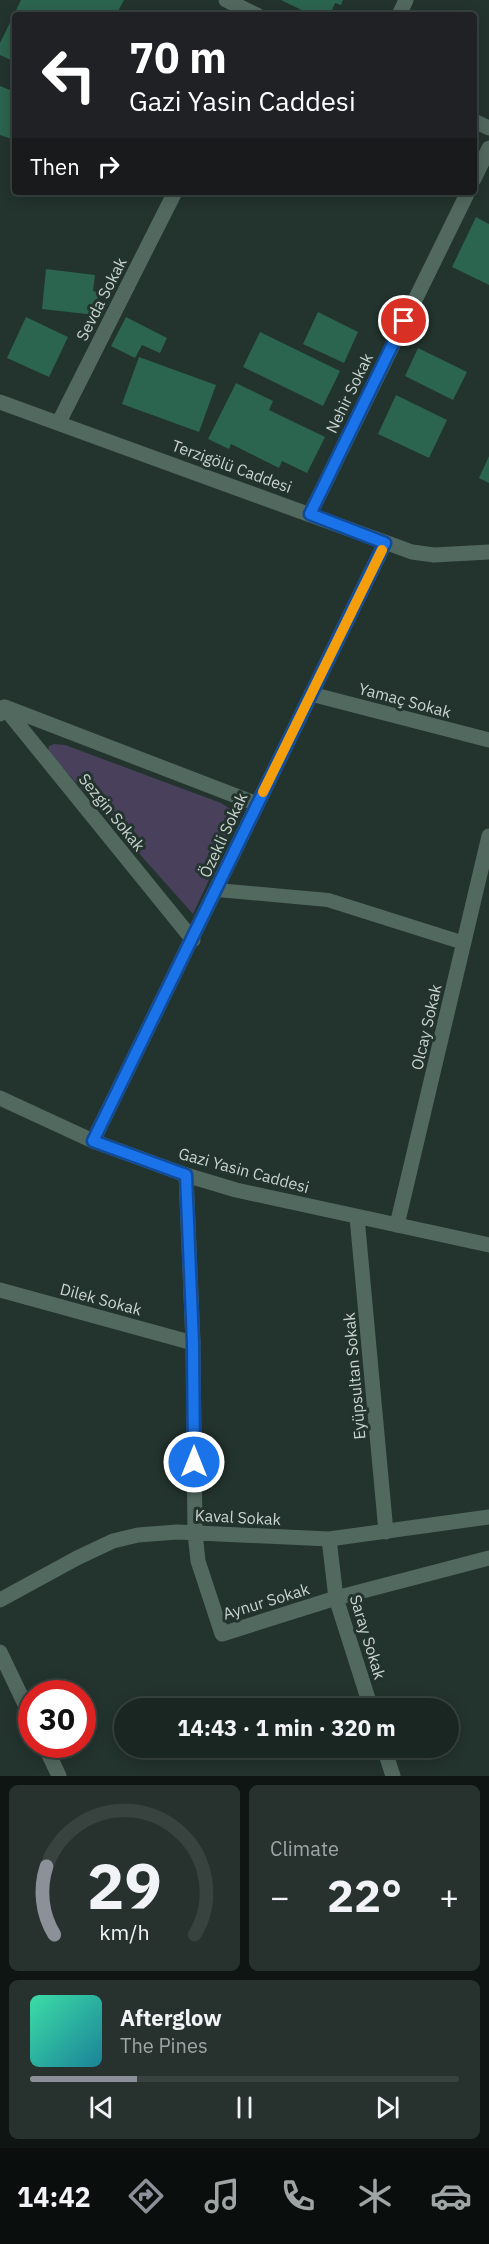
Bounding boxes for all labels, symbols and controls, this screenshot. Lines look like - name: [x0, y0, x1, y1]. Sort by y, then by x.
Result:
- text: 70 m: [129, 30, 227, 85]
- icon: left: [30, 36, 108, 114]
- text: Gazi Yasin Caddesi: [129, 83, 356, 118]
- icon: right: [92, 150, 125, 183]
- text: Then: [30, 152, 80, 181]
- street label: Sevda Sokak: [71, 253, 131, 344]
- pin: [378, 295, 429, 346]
- icon: arrive: [387, 304, 420, 337]
- street label: Nehir Sokak: [321, 349, 377, 436]
- street label: Terzigölü Caddesi: [169, 435, 295, 497]
- street label: Yamaç Sokak: [356, 678, 454, 722]
- street label: Sezgin Sokak: [75, 769, 150, 855]
- street label: Özekli Sokak: [195, 789, 252, 881]
- street label: Olcay Sokak: [406, 982, 446, 1072]
- street label: Gazi Yasin Caddesi: [177, 1143, 311, 1197]
- street label: Dilek Sokak: [58, 1279, 145, 1320]
- street label: Eyüpsultan Sokak: [338, 1311, 370, 1440]
- position arrow: [162, 1430, 226, 1494]
- street label: Kaval Sokak: [194, 1505, 282, 1529]
- street label: Aynur Sokak: [220, 1578, 312, 1624]
- street label: Saray Sokak: [346, 1592, 391, 1682]
- speed limit sign: 30: [18, 1680, 96, 1758]
- text: 14:43 · 1 min · 320 m: [177, 1713, 396, 1742]
- text: Climate: [270, 1835, 339, 1862]
- text: 29: [87, 1845, 162, 1926]
- text: 22°: [327, 1866, 402, 1924]
- text: −: [270, 1875, 290, 1918]
- text: +: [439, 1875, 459, 1918]
- text: km/h: [99, 1918, 150, 1946]
- text: Afterglow: [120, 2003, 222, 2032]
- text: The Pines: [120, 2032, 208, 2059]
- icon: previous: [85, 2091, 118, 2124]
- icon: pause: [228, 2091, 261, 2124]
- icon: next: [371, 2091, 404, 2124]
- icon: directions: [125, 2175, 167, 2217]
- icon: music: [201, 2175, 243, 2217]
- icon: phone: [277, 2175, 319, 2217]
- icon: climate: [354, 2175, 396, 2217]
- icon: car: [430, 2175, 472, 2217]
- text: 14:42: [17, 2179, 91, 2214]

